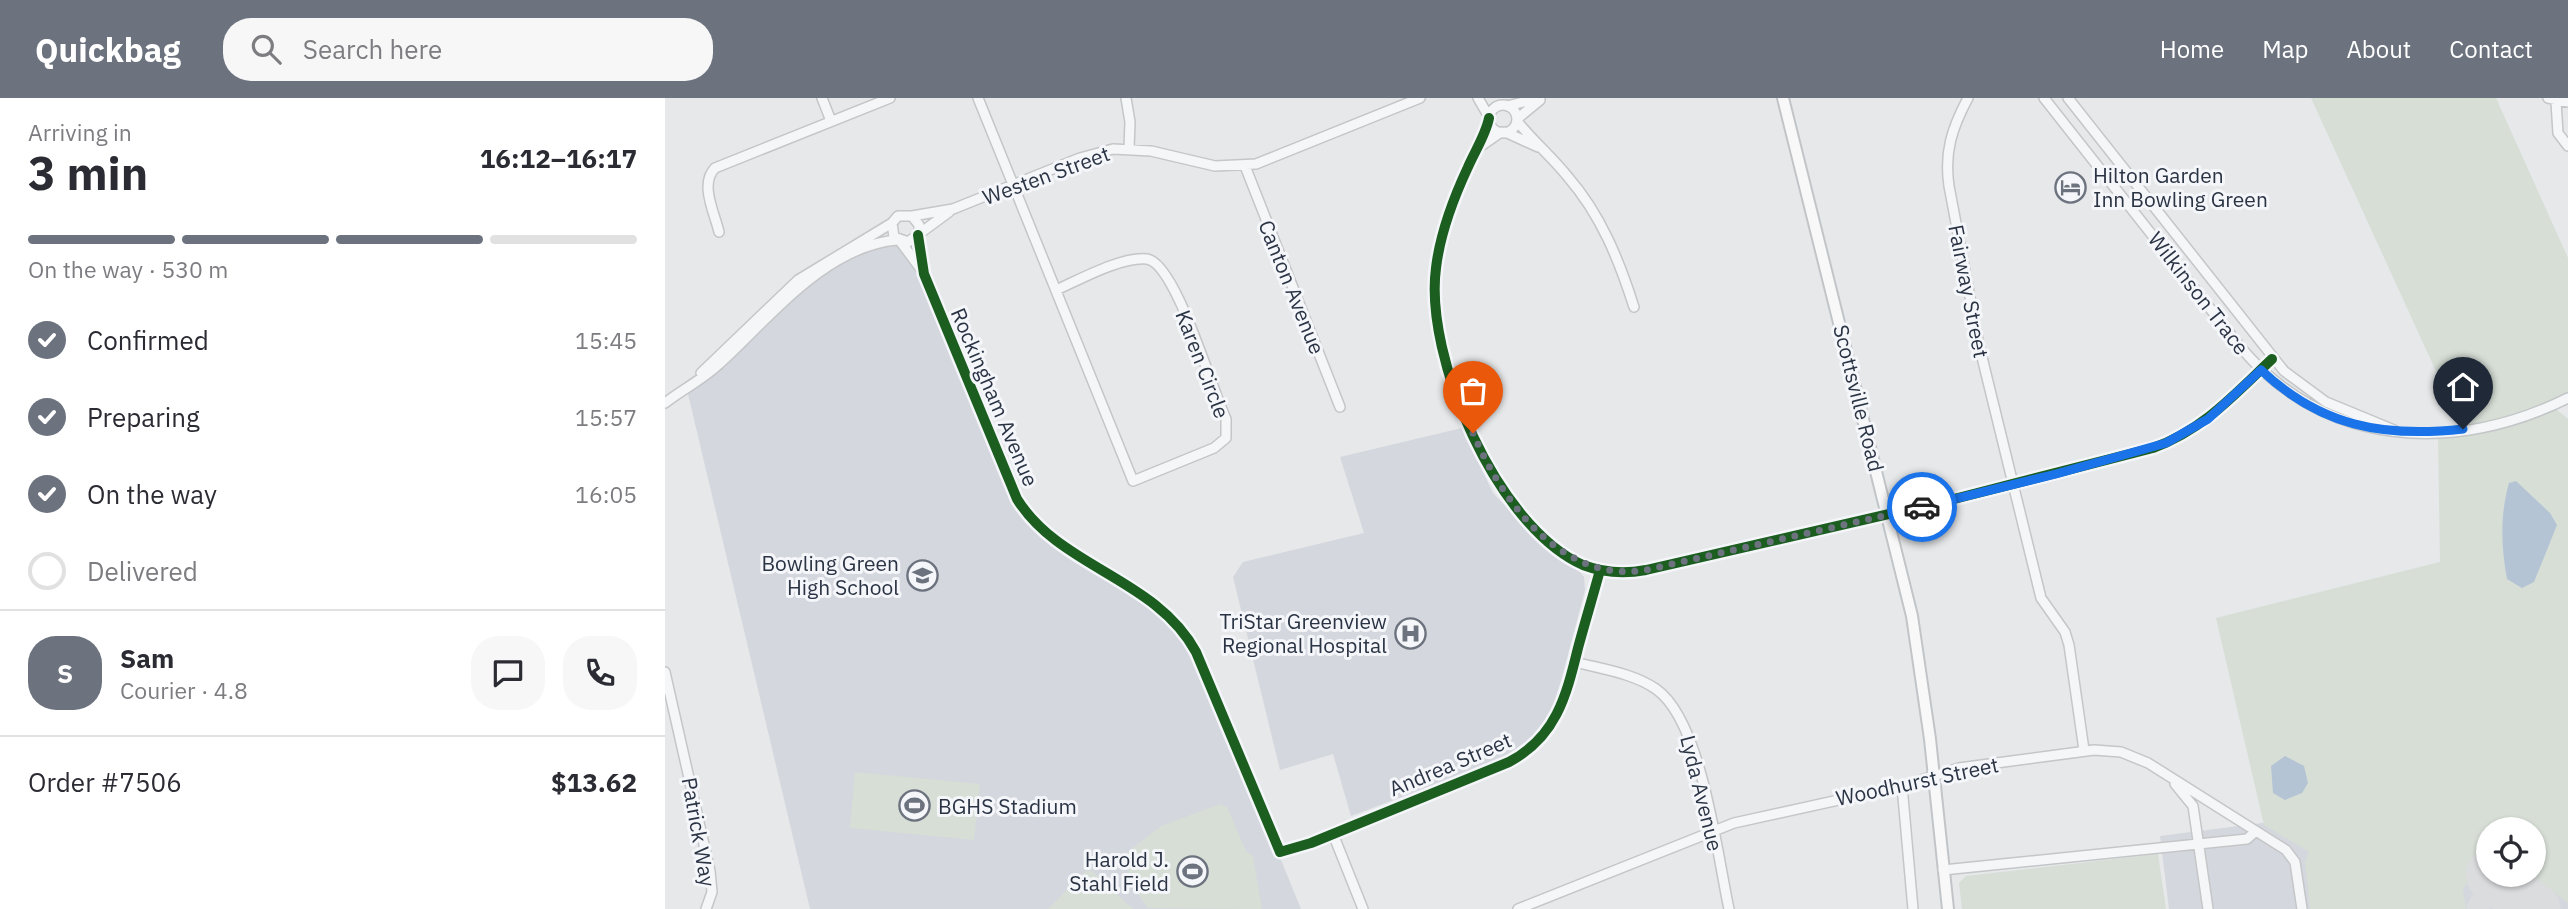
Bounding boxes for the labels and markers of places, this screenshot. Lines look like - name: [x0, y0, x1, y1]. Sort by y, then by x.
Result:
- place label: Hilton Garden Inn Bowling Green: [2093, 161, 2268, 213]
- hotel icon: Hilton Garden Inn Bowling Green: [2053, 170, 2087, 204]
- pin: [2433, 357, 2493, 429]
- pin: [1443, 361, 1503, 433]
- place label: Bowling Green High School: [761, 549, 899, 601]
- school or university icon: Bowling Green High School: [905, 558, 939, 592]
- place label: TriStar Greenview Regional Hospital: [1219, 607, 1387, 659]
- hospital icon: TriStar Greenview Regional Hospital: [1393, 616, 1427, 650]
- sports icon: BGHS Stadium: [898, 789, 932, 823]
- place label: BGHS Stadium: [938, 792, 1077, 820]
- place label: Harold J. Stahl Field: [1069, 845, 1169, 897]
- sports icon: Harold J. Stahl Field: [1175, 854, 1209, 888]

